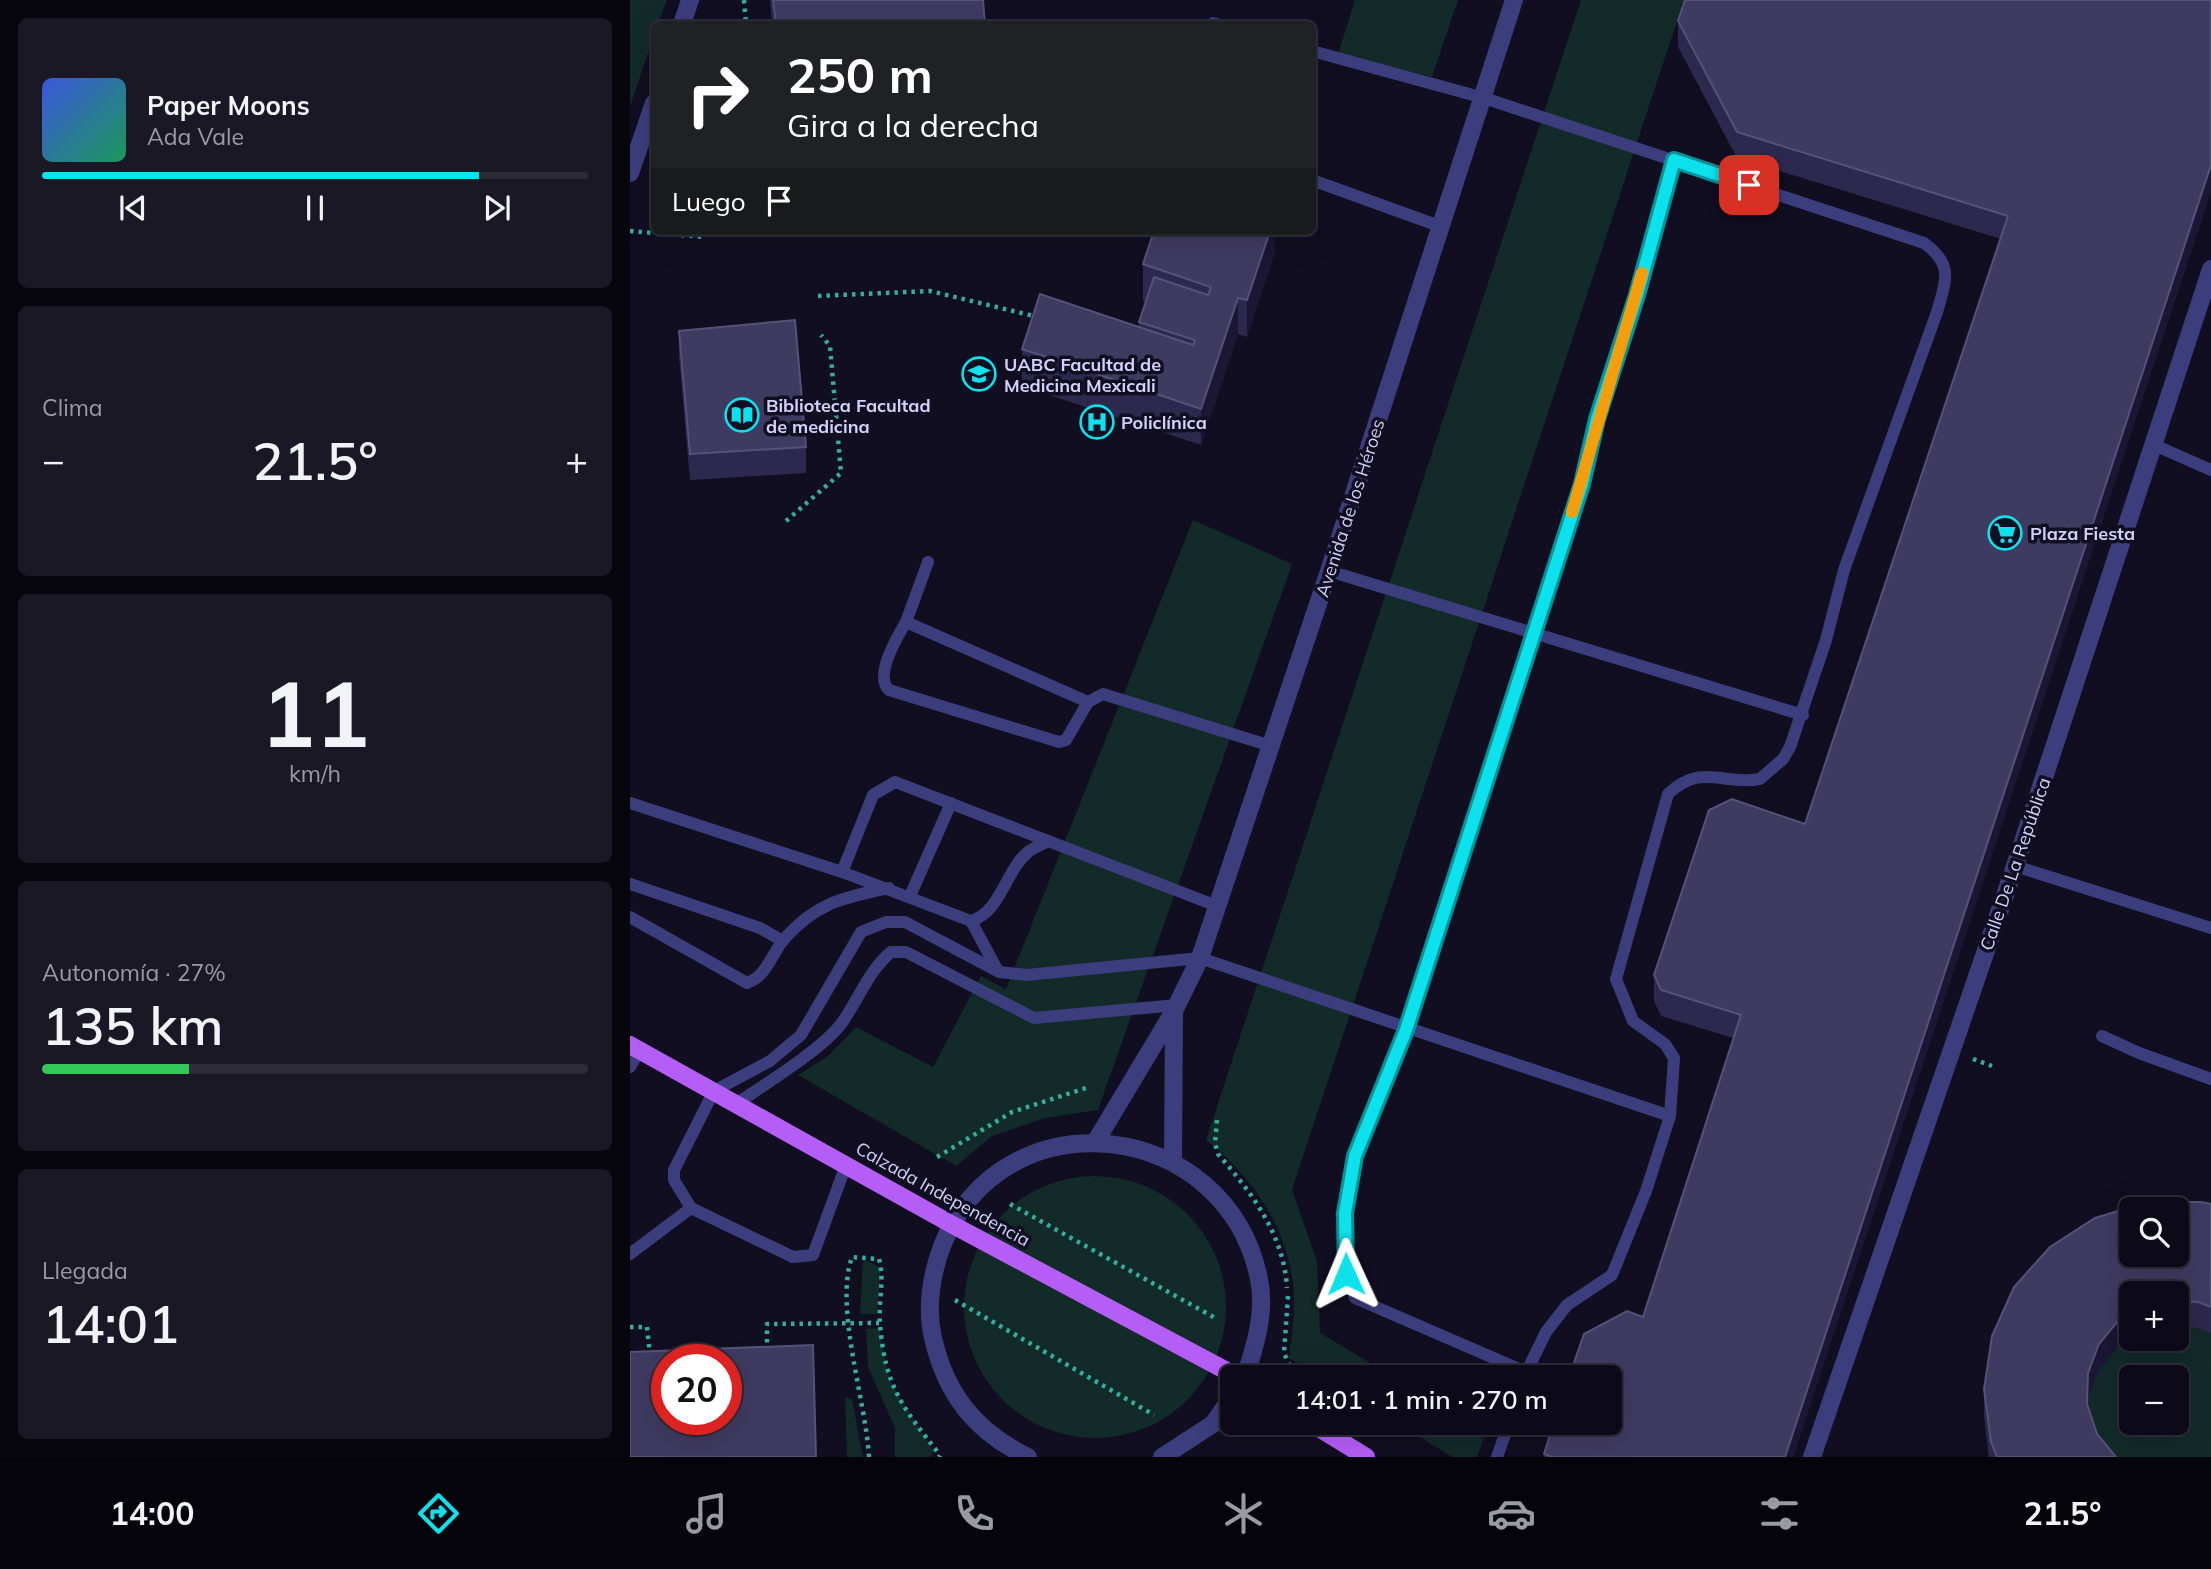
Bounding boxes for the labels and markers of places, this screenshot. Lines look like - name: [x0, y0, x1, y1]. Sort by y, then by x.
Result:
- pin: [1719, 155, 1779, 215]
- place label: UABC Facultad de Medicina Mexicali: [1004, 353, 1161, 397]
- school or university icon: UABC Facultad de Medicina Mexicali: [960, 355, 998, 393]
- place label: Biblioteca Facultad de medicina: [766, 394, 931, 438]
- library icon: Biblioteca Facultad de medicina: [723, 396, 761, 434]
- hospital icon: Policlínica: [1078, 403, 1116, 441]
- place label: Policlínica: [1121, 411, 1207, 434]
- supermarket icon: Plaza Fiesta: [1986, 514, 2024, 552]
- place label: Plaza Fiesta: [2030, 522, 2135, 545]

